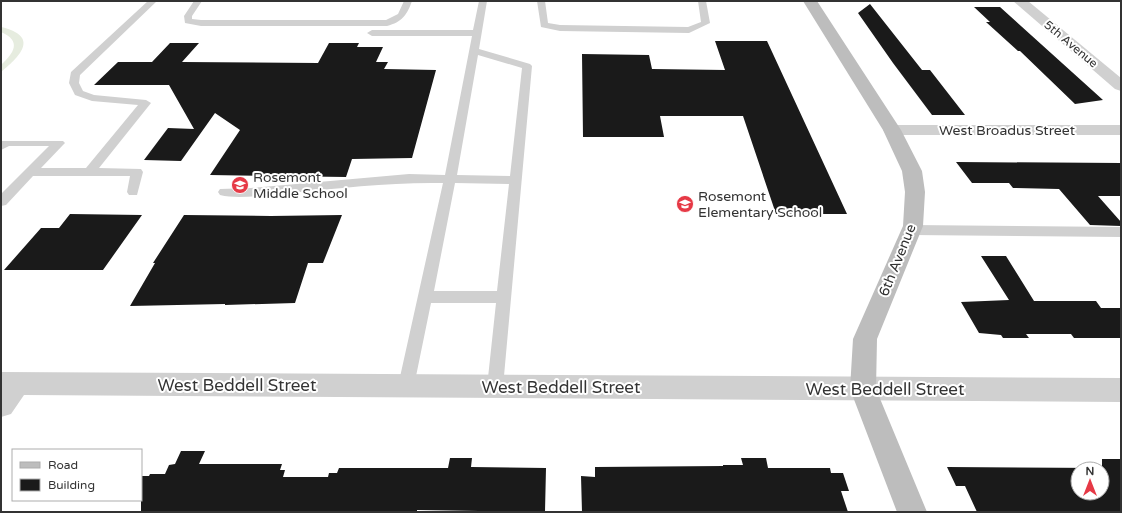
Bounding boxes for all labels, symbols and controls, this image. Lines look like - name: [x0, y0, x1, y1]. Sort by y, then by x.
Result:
- street label: 5th Avenue: [1041, 18, 1101, 71]
- street label: West Broadus Street: [939, 122, 1076, 139]
- place label: Rosemont Middle School: [253, 169, 348, 202]
- school or university icon: Rosemont Middle School: [230, 175, 250, 195]
- place label: Rosemont Elementary School: [698, 188, 822, 221]
- school or university icon: Rosemont Elementary School: [675, 194, 695, 214]
- street label: 6th Avenue: [875, 222, 920, 299]
- street label: West Beddell Street: [158, 375, 317, 396]
- street label: West Beddell Street: [482, 377, 641, 398]
- street label: West Beddell Street: [806, 379, 965, 400]
- legend: [12, 449, 142, 501]
- text: Road: [48, 458, 78, 472]
- north arrow: [1070, 461, 1110, 501]
- text: N: [1086, 465, 1094, 478]
- text: Building: [48, 478, 95, 492]

